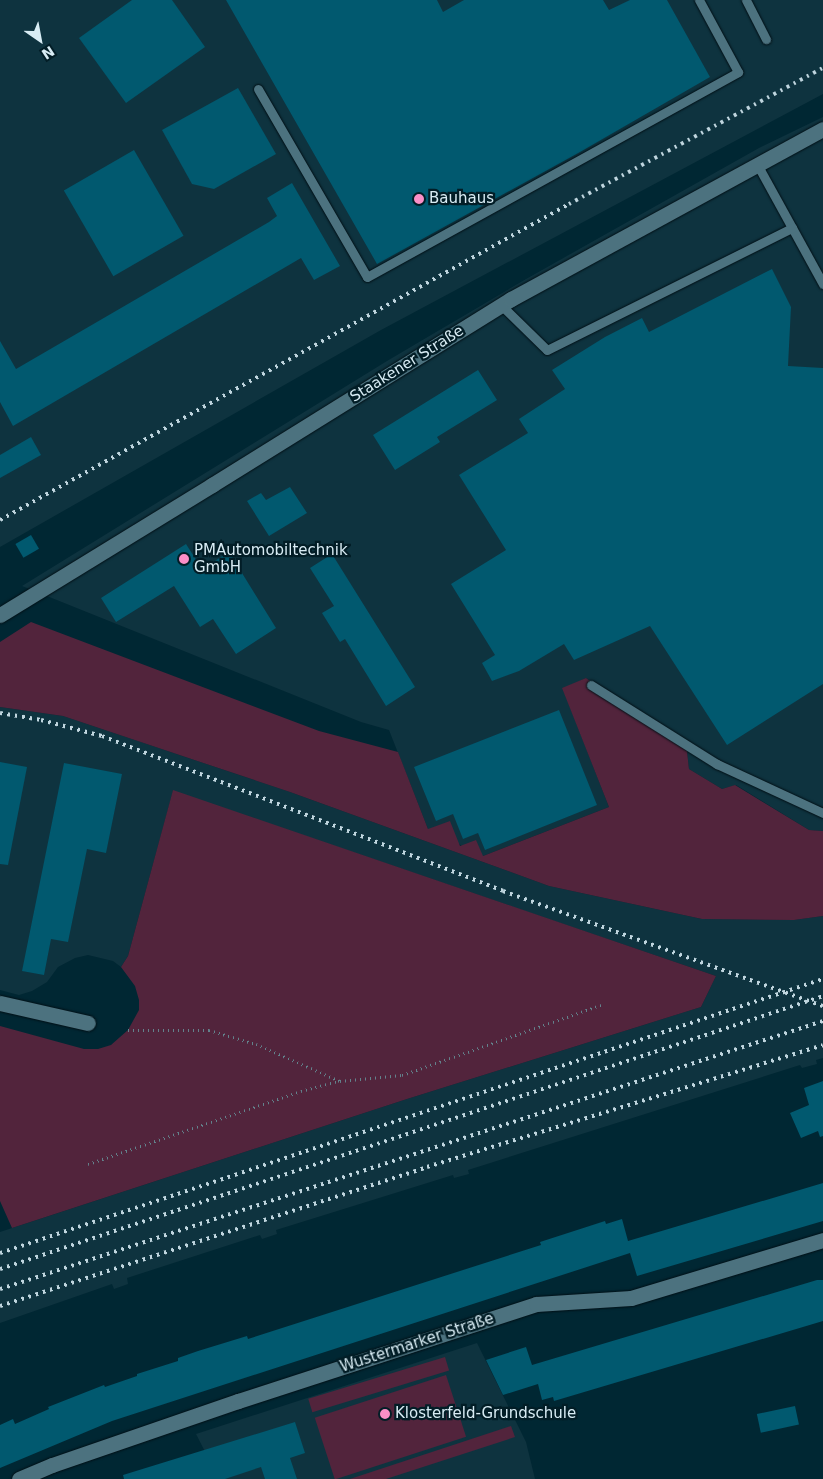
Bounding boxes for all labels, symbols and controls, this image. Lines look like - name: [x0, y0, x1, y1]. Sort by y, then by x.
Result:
- north arrow: [15, 15, 65, 65]
- text: N: [39, 43, 57, 62]
- place label: Bauhaus: [429, 190, 494, 208]
- marker: Bauhaus: [413, 193, 425, 205]
- street label: Staakener Straße: [347, 322, 467, 406]
- place label: PMAutomobiltechnik GmbH: [194, 541, 348, 576]
- marker: PMAutomobiltechnik GmbH: [178, 553, 190, 565]
- street label: Wustermarker Straße: [338, 1310, 496, 1376]
- place label: Klosterfeld-Grundschule: [395, 1405, 576, 1423]
- marker: Klosterfeld-Grundschule: [379, 1408, 391, 1420]

